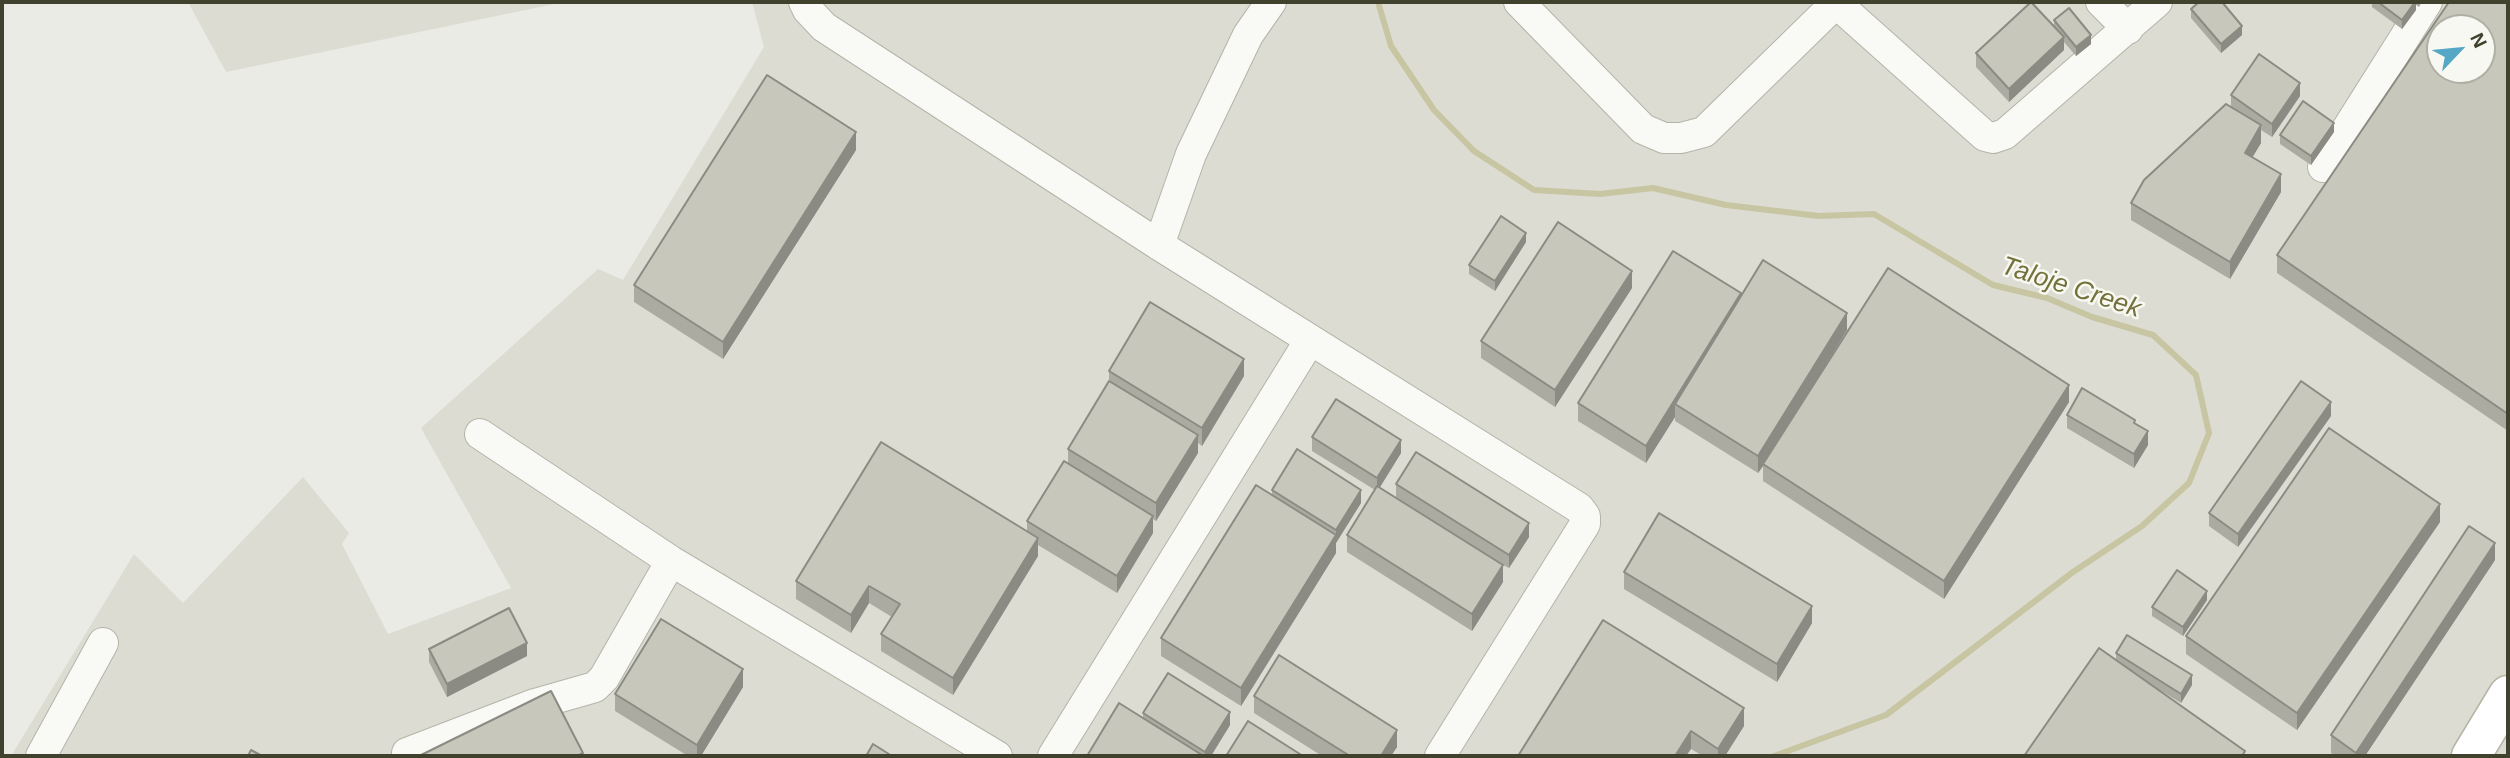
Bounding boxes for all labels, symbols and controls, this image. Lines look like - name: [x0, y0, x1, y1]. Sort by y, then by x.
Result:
- north arrow: [2426, 14, 2496, 84]
- text: N: [2466, 30, 2491, 51]
- water label: Taloje Creek: [1997, 251, 2145, 325]

